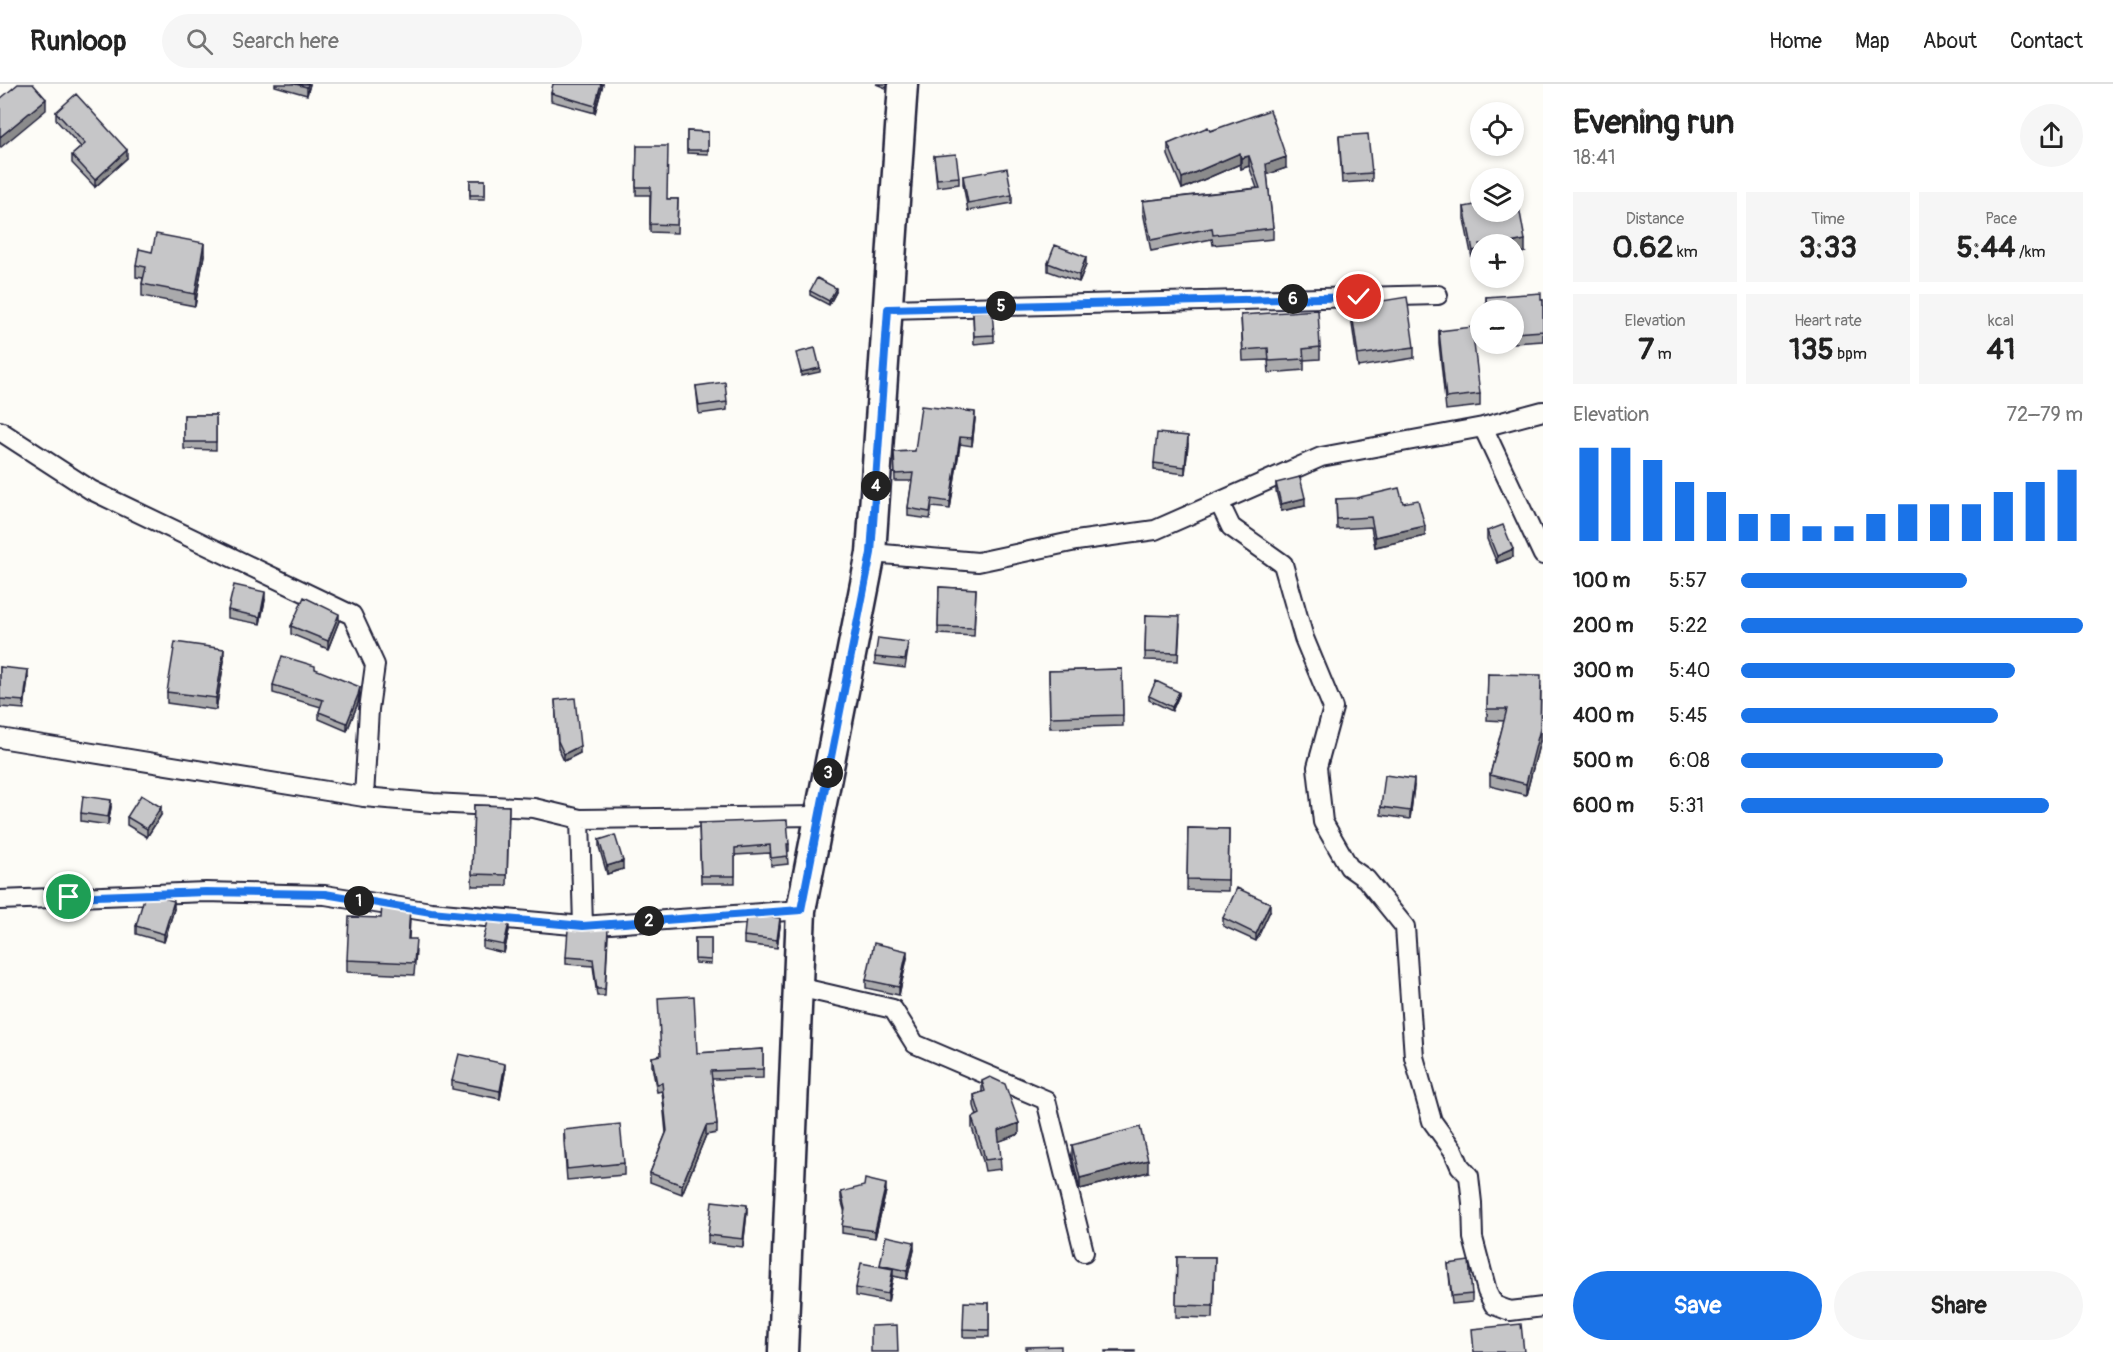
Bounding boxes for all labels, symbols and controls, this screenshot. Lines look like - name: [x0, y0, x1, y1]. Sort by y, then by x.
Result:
- search box: [162, 14, 582, 68]
- text: Runloop: [30, 24, 126, 59]
- icon: search: [183, 25, 216, 58]
- text: Search here: [231, 27, 339, 55]
- text: Home: [1769, 28, 1822, 55]
- text: Map: [1855, 28, 1890, 55]
- text: About: [1923, 28, 1977, 55]
- text: Contact: [2010, 28, 2083, 55]
- map controls: [1470, 102, 1524, 354]
- button: locate: [1470, 102, 1524, 156]
- text: Evening run: [1573, 102, 1734, 143]
- button: share: [2020, 104, 2083, 167]
- text: 18:41: [1573, 145, 1616, 170]
- button: layers: [1470, 168, 1524, 222]
- text: Distance: [1626, 209, 1684, 229]
- text: Time: [1811, 209, 1845, 229]
- text: Pace: [1985, 209, 2017, 229]
- text: 0.62: [1612, 229, 1673, 266]
- text: 3:33: [1799, 229, 1857, 266]
- text: 5:44: [1956, 229, 2015, 266]
- button: +: [1470, 234, 1524, 288]
- text: km: [1673, 242, 1698, 262]
- text: /km: [2015, 242, 2046, 262]
- pin: [1333, 271, 1384, 322]
- icon: check: [1342, 280, 1375, 313]
- pin: 6: [1278, 284, 1308, 314]
- text: 6: [1288, 289, 1298, 309]
- pin: 5: [986, 291, 1016, 321]
- text: 5: [997, 296, 1005, 316]
- button: −: [1470, 300, 1524, 354]
- text: Elevation: [1625, 311, 1685, 331]
- text: Heart rate: [1794, 311, 1862, 331]
- text: kcal: [1988, 311, 2014, 331]
- text: 7: [1638, 331, 1654, 368]
- text: 135: [1789, 331, 1834, 368]
- text: 41: [1986, 331, 2016, 368]
- text: m: [1654, 344, 1672, 364]
- text: bpm: [1834, 344, 1867, 364]
- text: Elevation: [1573, 402, 1649, 427]
- text: 72–79 m: [2006, 402, 2083, 427]
- pin: 4: [861, 471, 891, 501]
- text: 4: [871, 476, 881, 496]
- text: 100 m: [1573, 568, 1630, 593]
- text: 5:57: [1669, 568, 1707, 593]
- text: 200 m: [1573, 613, 1634, 638]
- text: 5:22: [1669, 613, 1708, 638]
- text: 300 m: [1573, 658, 1634, 683]
- text: 5:40: [1669, 658, 1710, 683]
- text: 400 m: [1573, 703, 1634, 728]
- text: 5:45: [1669, 703, 1708, 728]
- text: 500 m: [1573, 748, 1633, 773]
- text: 6:08: [1669, 748, 1710, 773]
- pin: 3: [813, 758, 843, 788]
- text: 3: [824, 763, 832, 783]
- text: 600 m: [1573, 793, 1634, 818]
- text: 5:31: [1669, 793, 1704, 818]
- pin: [43, 871, 94, 922]
- icon: arrive: [52, 880, 85, 913]
- pin: 1: [344, 886, 374, 916]
- text: 1: [356, 891, 362, 911]
- pin: 2: [634, 906, 664, 936]
- text: 2: [645, 911, 653, 931]
- button: Save: [1573, 1271, 1822, 1340]
- button: Share: [1834, 1271, 2083, 1340]

